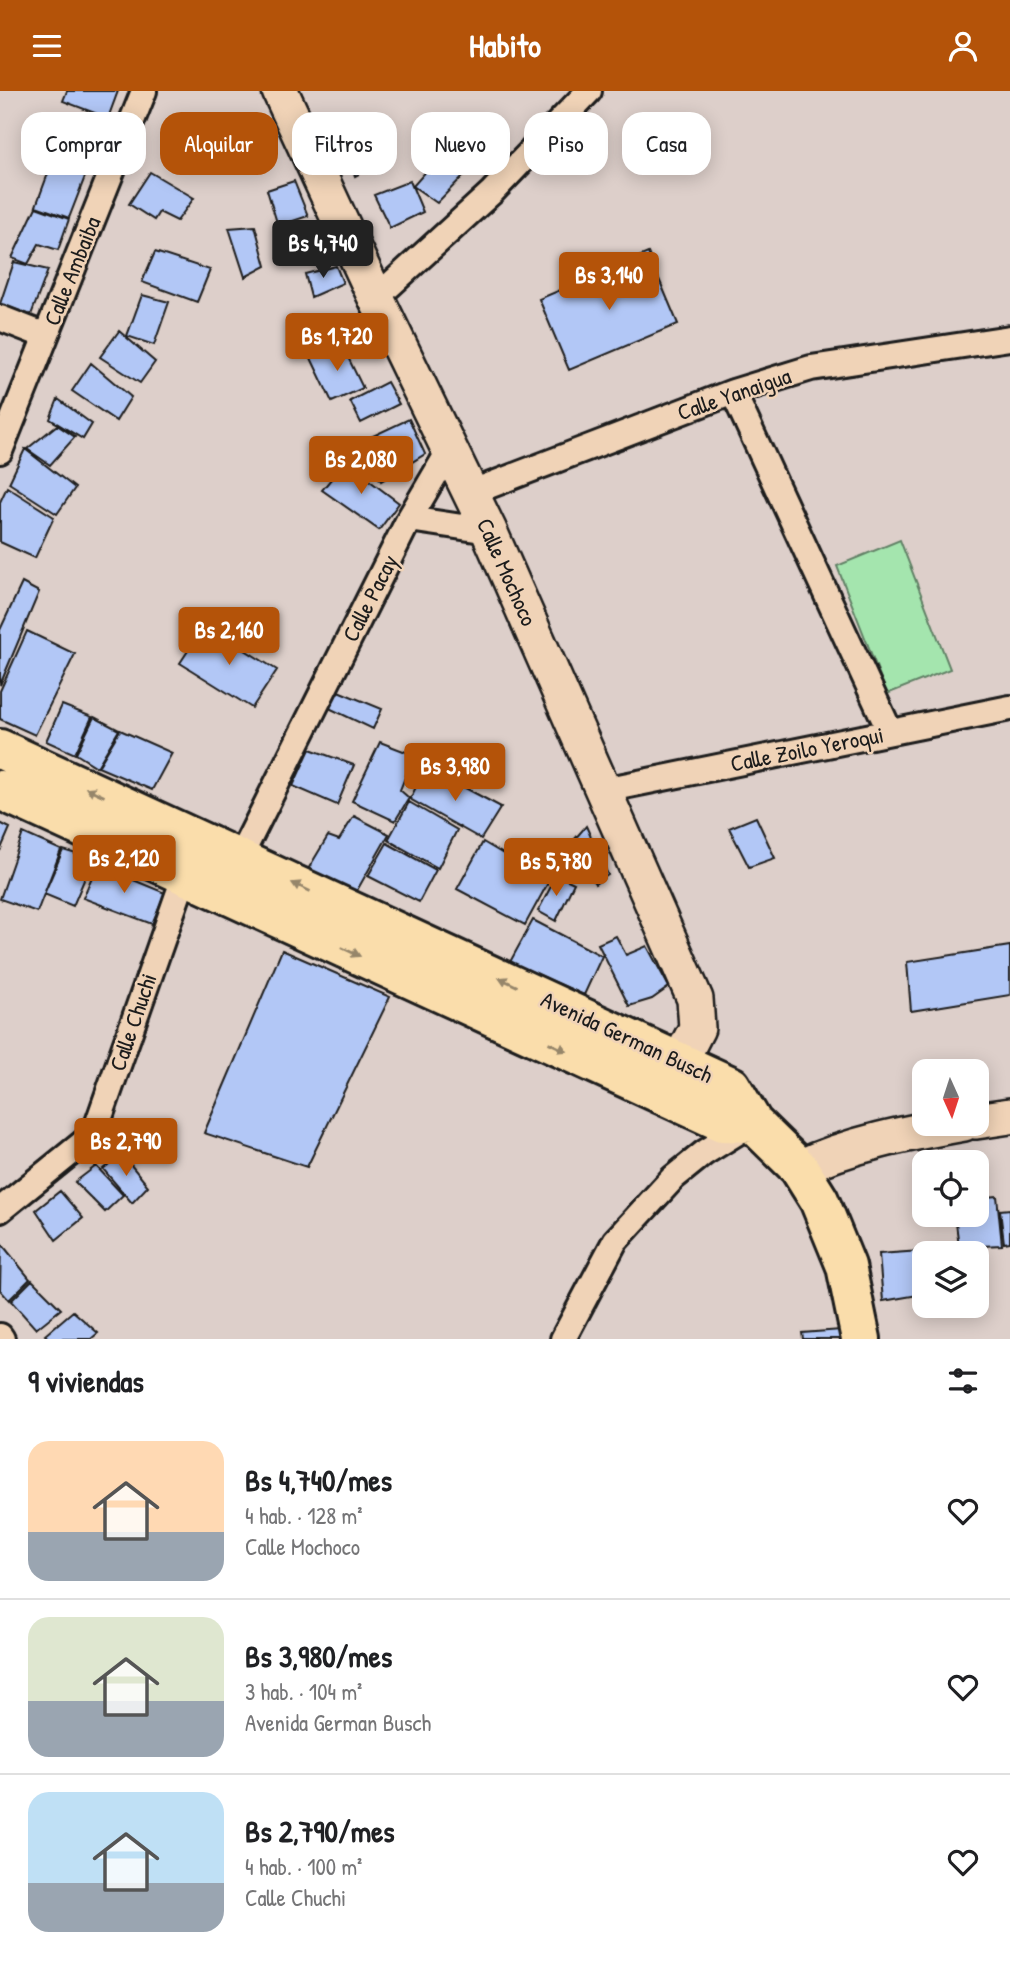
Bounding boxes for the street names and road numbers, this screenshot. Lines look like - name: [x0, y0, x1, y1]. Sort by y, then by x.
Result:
- street label: Calle Ambaiba: [36, 212, 107, 330]
- street label: Calle Yanaigua: [673, 360, 795, 427]
- street label: Calle Mochoco: [470, 513, 545, 631]
- street label: Calle Pacay: [334, 549, 405, 647]
- street label: Calle Zoilo Yeroqui: [728, 718, 886, 779]
- street label: Calle Chuchi: [101, 969, 164, 1075]
- street label: Avenida German Busch: [536, 983, 718, 1090]

